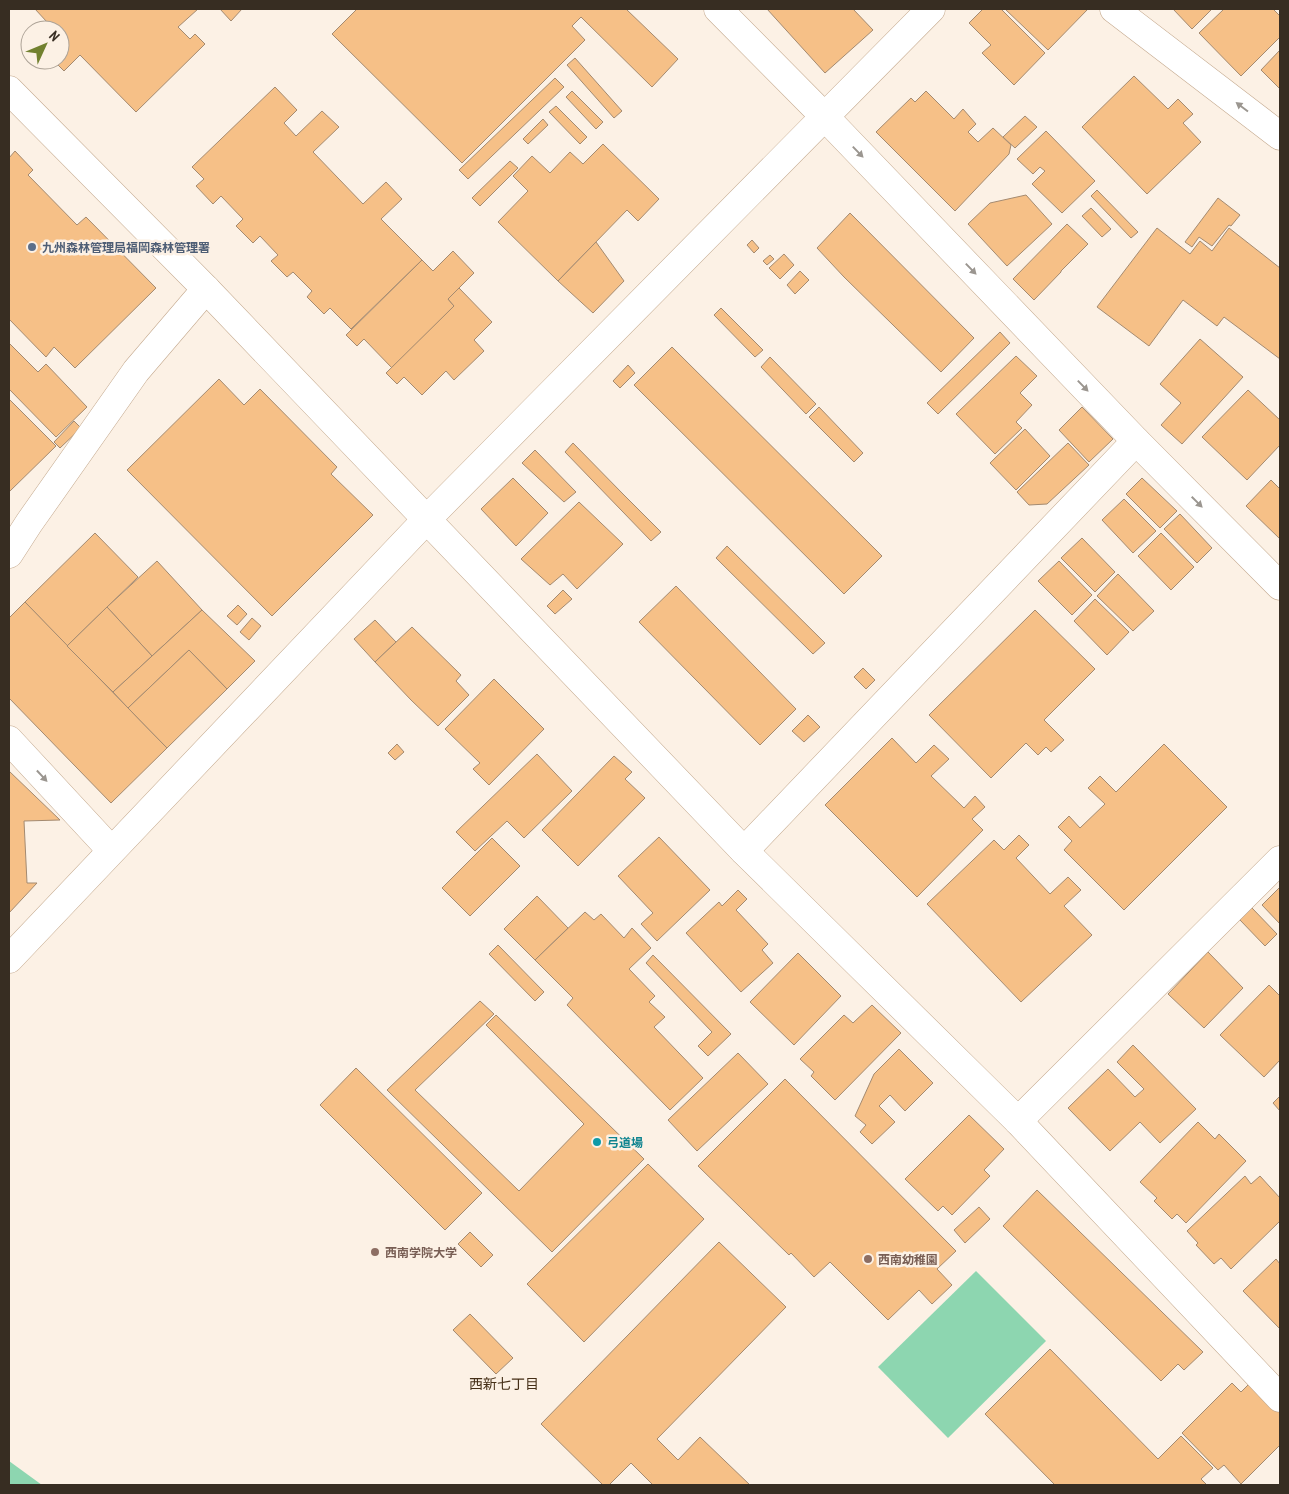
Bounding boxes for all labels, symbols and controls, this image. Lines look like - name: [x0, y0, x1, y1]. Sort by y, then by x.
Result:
- north arrow: [20, 20, 70, 70]
- text: N: [45, 27, 63, 45]
- one-way arrow: [1235, 101, 1248, 112]
- one-way arrow: [852, 146, 864, 158]
- place label: 九州森林管理局福岡森林管理署: [42, 240, 210, 255]
- marker: 九州森林管理局福岡森林管理署: [26, 241, 38, 253]
- one-way arrow: [965, 263, 977, 275]
- one-way arrow: [1077, 380, 1089, 392]
- one-way arrow: [1191, 496, 1203, 508]
- one-way arrow: [36, 769, 48, 781]
- place label: 弓道場: [607, 1135, 643, 1150]
- marker: 弓道場: [591, 1136, 603, 1148]
- place label: 西南学院大学: [385, 1245, 457, 1260]
- marker: 西南学院大学: [369, 1246, 381, 1258]
- place label: 西南幼稚園: [878, 1252, 938, 1267]
- marker: 西南幼稚園: [862, 1253, 874, 1265]
- district label: 西新七丁目: [469, 1375, 539, 1393]

